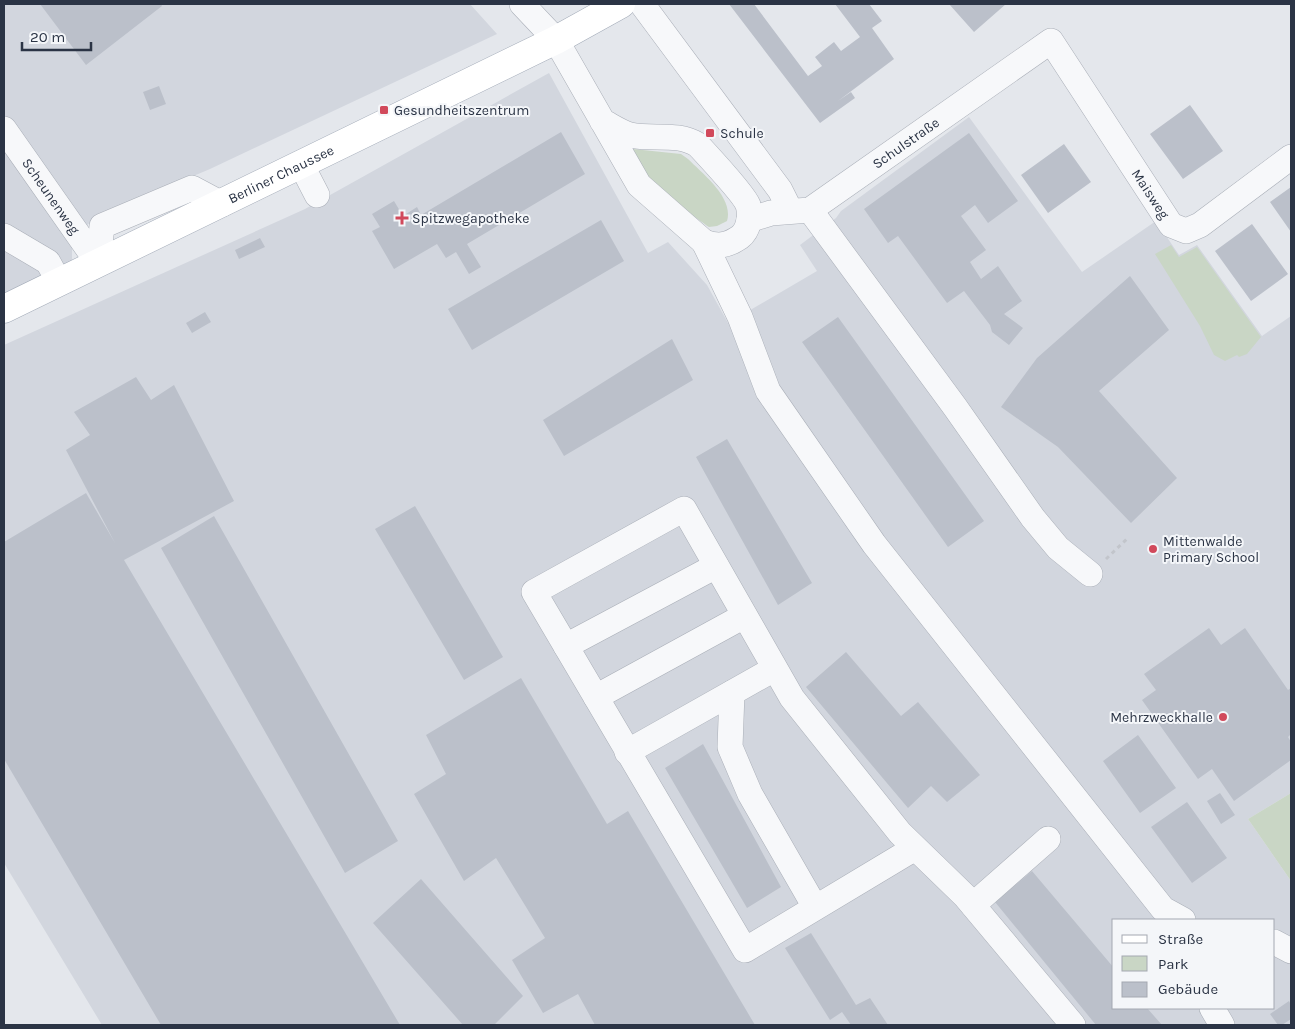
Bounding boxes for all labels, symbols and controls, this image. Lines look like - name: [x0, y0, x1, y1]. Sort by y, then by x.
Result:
- scale bar: [22, 20, 91, 52]
- text: 20 m: [30, 28, 65, 46]
- place label: Gesundheitszentrum: [394, 102, 529, 119]
- marker: Gesundheitszentrum: [378, 104, 390, 116]
- street label: Schulstraße: [869, 114, 943, 173]
- place label: Schule: [720, 125, 764, 142]
- marker: Schule: [704, 127, 716, 139]
- street label: Berliner Chaussee: [225, 142, 337, 207]
- street label: Scheunenweg: [18, 155, 83, 238]
- street label: Maisweg: [1128, 166, 1173, 222]
- place label: Spitzwegapotheke: [412, 210, 529, 227]
- marker: Spitzwegapotheke: [396, 212, 408, 224]
- place label: Mittenwalde Primary School: [1163, 533, 1259, 566]
- marker: Mittenwalde Primary School: [1147, 543, 1159, 555]
- place label: Mehrzweckhalle: [1110, 709, 1213, 726]
- marker: Mehrzweckhalle: [1217, 711, 1229, 723]
- legend: [1112, 919, 1275, 1009]
- text: Straße: [1158, 930, 1203, 948]
- text: Park: [1158, 955, 1188, 973]
- text: Gebäude: [1158, 980, 1218, 998]

